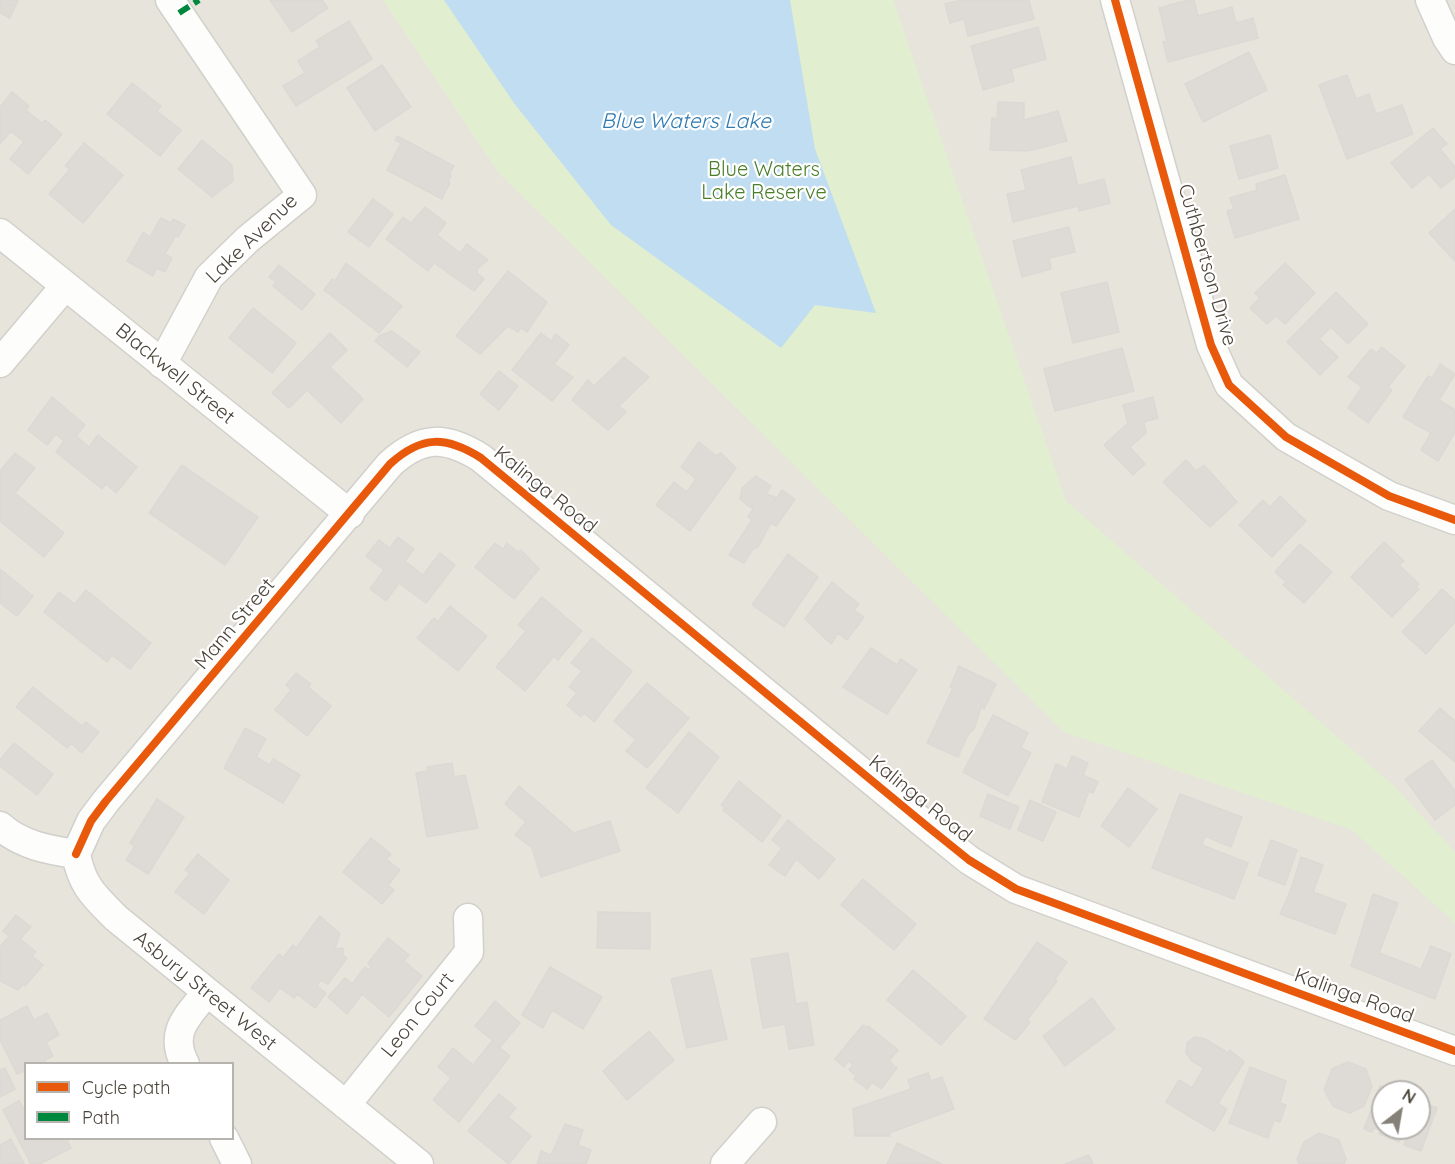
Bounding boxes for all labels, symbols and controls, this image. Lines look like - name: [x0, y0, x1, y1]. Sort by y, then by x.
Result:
- water label: Blue Waters Lake: [601, 109, 771, 135]
- park label: Blue Waters Lake Reserve: [701, 158, 827, 205]
- street label: Cuthbertson Drive: [1172, 181, 1242, 349]
- street label: Lake Avenue: [201, 189, 303, 289]
- street label: Blackwell Street: [111, 319, 239, 429]
- street label: Kalinga Road: [489, 441, 601, 539]
- street label: Mann Street: [190, 573, 280, 675]
- street label: Kalinga Road: [864, 750, 976, 848]
- street label: Asbury Street West: [129, 926, 281, 1056]
- street label: Kalinga Road: [1291, 963, 1417, 1029]
- street label: Leon Court: [377, 968, 459, 1062]
- legend: [24, 1062, 234, 1140]
- text: Cycle path: [82, 1076, 170, 1099]
- north arrow: [1371, 1080, 1431, 1140]
- text: N: [1399, 1085, 1419, 1108]
- text: Path: [82, 1106, 120, 1129]

